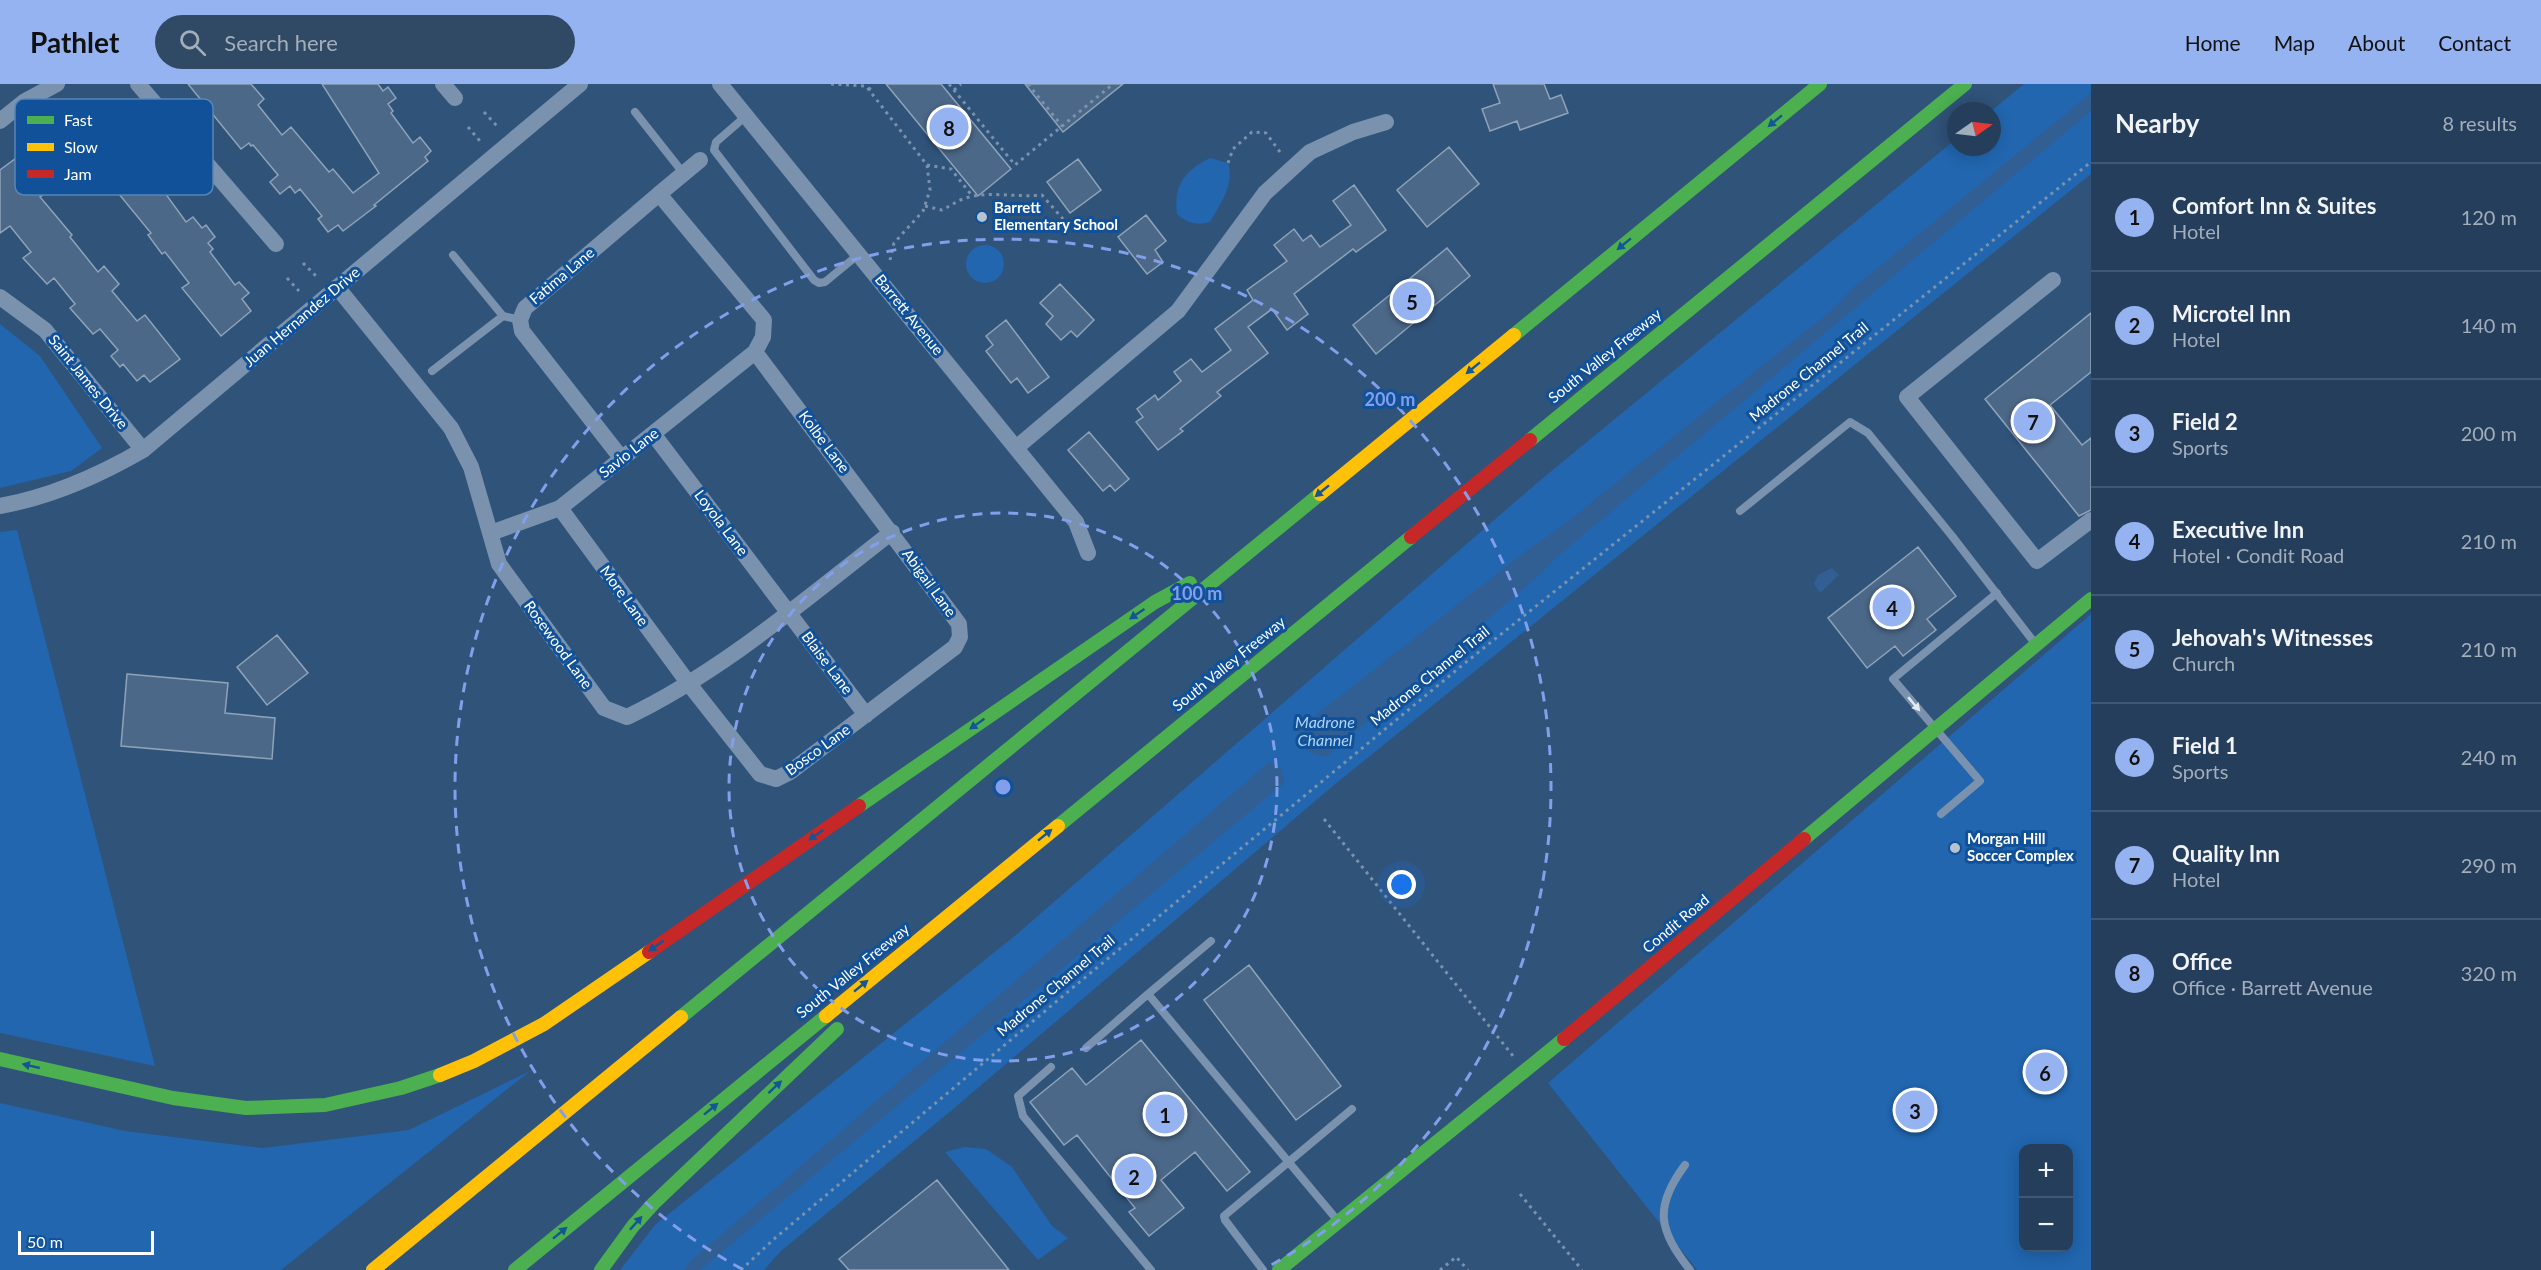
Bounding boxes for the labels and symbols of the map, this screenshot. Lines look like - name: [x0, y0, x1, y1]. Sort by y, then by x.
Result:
- legend: [15, 99, 213, 195]
- north arrow: [1947, 102, 2001, 156]
- pin: 8: [930, 104, 968, 150]
- text: Fast: [64, 110, 93, 129]
- one-way arrow: [1768, 114, 1783, 127]
- text: Slow: [64, 137, 98, 156]
- text: Jam: [64, 164, 92, 183]
- place label: Barrett Elementary School: [994, 198, 1118, 233]
- marker: Barrett Elementary School: [975, 210, 989, 224]
- one-way arrow: [1616, 238, 1632, 251]
- street label: Fatima Lane: [525, 243, 597, 308]
- street label: Juan Hernandez Drive: [240, 262, 363, 370]
- street label: Barrett Avenue: [872, 270, 948, 358]
- pin: 5: [1392, 278, 1432, 324]
- street label: South Valley Freeway: [1544, 304, 1665, 406]
- street label: Madrone Channel Trail: [1745, 318, 1872, 425]
- street label: Saint James Drive: [45, 331, 132, 432]
- one-way arrow: [1466, 361, 1481, 374]
- text: 200 m: [1365, 388, 1415, 410]
- pin: 7: [2014, 398, 2052, 444]
- street label: Kolbe Lane: [796, 407, 854, 476]
- street label: Savio Lane: [595, 423, 662, 481]
- one-way arrow: [1314, 485, 1330, 498]
- street label: Loyola Lane: [691, 486, 752, 559]
- street label: Abigail Lane: [899, 545, 961, 620]
- street label: More Lane: [597, 562, 653, 629]
- text: 100 m: [1172, 582, 1222, 604]
- pin: 4: [1872, 584, 1912, 630]
- street label: Rosewood Lane: [521, 597, 597, 692]
- one-way arrow: [1130, 608, 1146, 620]
- street label: South Valley Freeway: [1168, 612, 1289, 714]
- street label: Madrone Channel Trail: [1366, 622, 1493, 729]
- street label: Blaise Lane: [798, 627, 857, 697]
- one-way arrow: [1907, 696, 1920, 711]
- water label: Madrone Channel: [1295, 712, 1355, 749]
- one-way arrow: [968, 719, 985, 730]
- street label: Bosco Lane: [782, 720, 853, 779]
- centre of rings: [993, 777, 1013, 797]
- one-way arrow: [809, 829, 825, 841]
- place label: Morgan Hill Soccer Complex: [1967, 829, 2074, 864]
- one-way arrow: [1037, 830, 1052, 842]
- marker: Morgan Hill Soccer Complex: [1948, 841, 1962, 855]
- your location: [1387, 870, 1416, 899]
- street label: Condit Road: [1638, 890, 1712, 956]
- street label: South Valley Freeway: [792, 919, 913, 1021]
- street label: Madrone Channel Trail: [993, 931, 1118, 1040]
- one-way arrow: [648, 940, 664, 951]
- one-way arrow: [853, 979, 869, 992]
- pin: 6: [2026, 1050, 2064, 1094]
- one-way arrow: [22, 1061, 41, 1071]
- one-way arrow: [768, 1081, 782, 1095]
- pin: 3: [1896, 1088, 1934, 1132]
- pin: 1: [1146, 1092, 1184, 1136]
- one-way arrow: [703, 1104, 718, 1116]
- pin: 2: [1114, 1154, 1154, 1198]
- one-way arrow: [629, 1216, 643, 1231]
- one-way arrow: [552, 1227, 567, 1240]
- scale bar: [18, 1228, 154, 1256]

